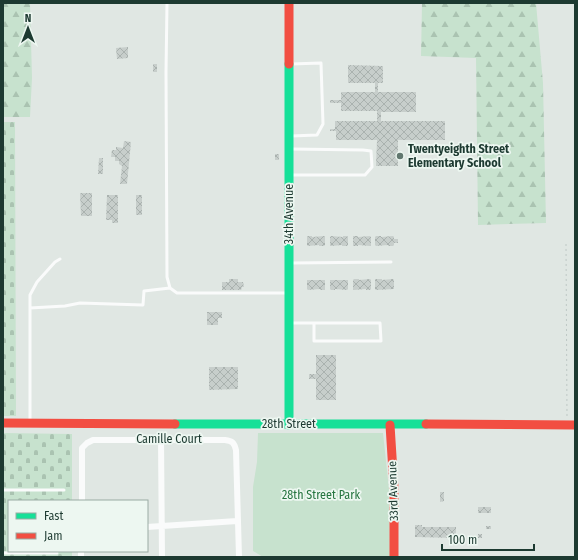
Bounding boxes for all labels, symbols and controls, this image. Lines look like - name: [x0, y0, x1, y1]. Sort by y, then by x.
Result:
- north arrow: [8, 8, 48, 48]
- text: N: [25, 12, 31, 25]
- place label: Twentyeighth Street Elementary School: [408, 142, 510, 170]
- marker: Twentyeighth Street Elementary School: [395, 151, 405, 161]
- street label: 34th Avenue: [282, 184, 296, 244]
- street label: 28th Street: [262, 417, 316, 431]
- street label: Camille Court: [136, 432, 202, 446]
- street label: 33rd Avenue: [385, 461, 401, 521]
- park label: 28th Street Park: [282, 488, 360, 502]
- legend: [8, 500, 148, 552]
- text: Fast: [44, 509, 63, 523]
- scale bar: [442, 526, 534, 552]
- text: Jam: [44, 529, 62, 543]
- text: 100 m: [448, 533, 477, 547]

